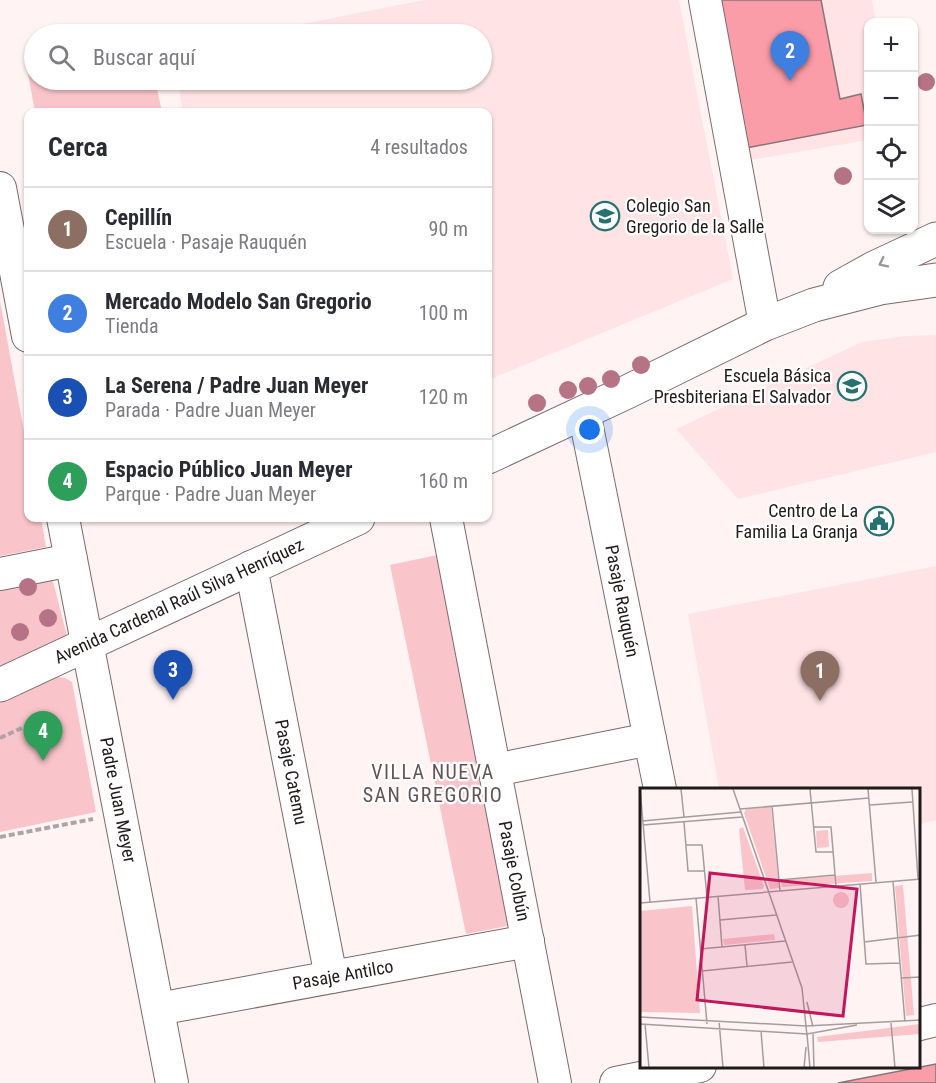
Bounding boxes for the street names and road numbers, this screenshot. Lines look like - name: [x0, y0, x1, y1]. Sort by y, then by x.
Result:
- street label: Avenida Cardenal Raúl Silva Henríquez: [51, 533, 307, 668]
- street label: Pasaje Rauquén: [601, 543, 644, 659]
- street label: Pasaje Catemu: [271, 717, 312, 826]
- street label: Padre Juan Meyer: [96, 735, 141, 865]
- street label: Pasaje Colbún: [494, 819, 534, 923]
- street label: Pasaje Antilco: [291, 955, 395, 994]

